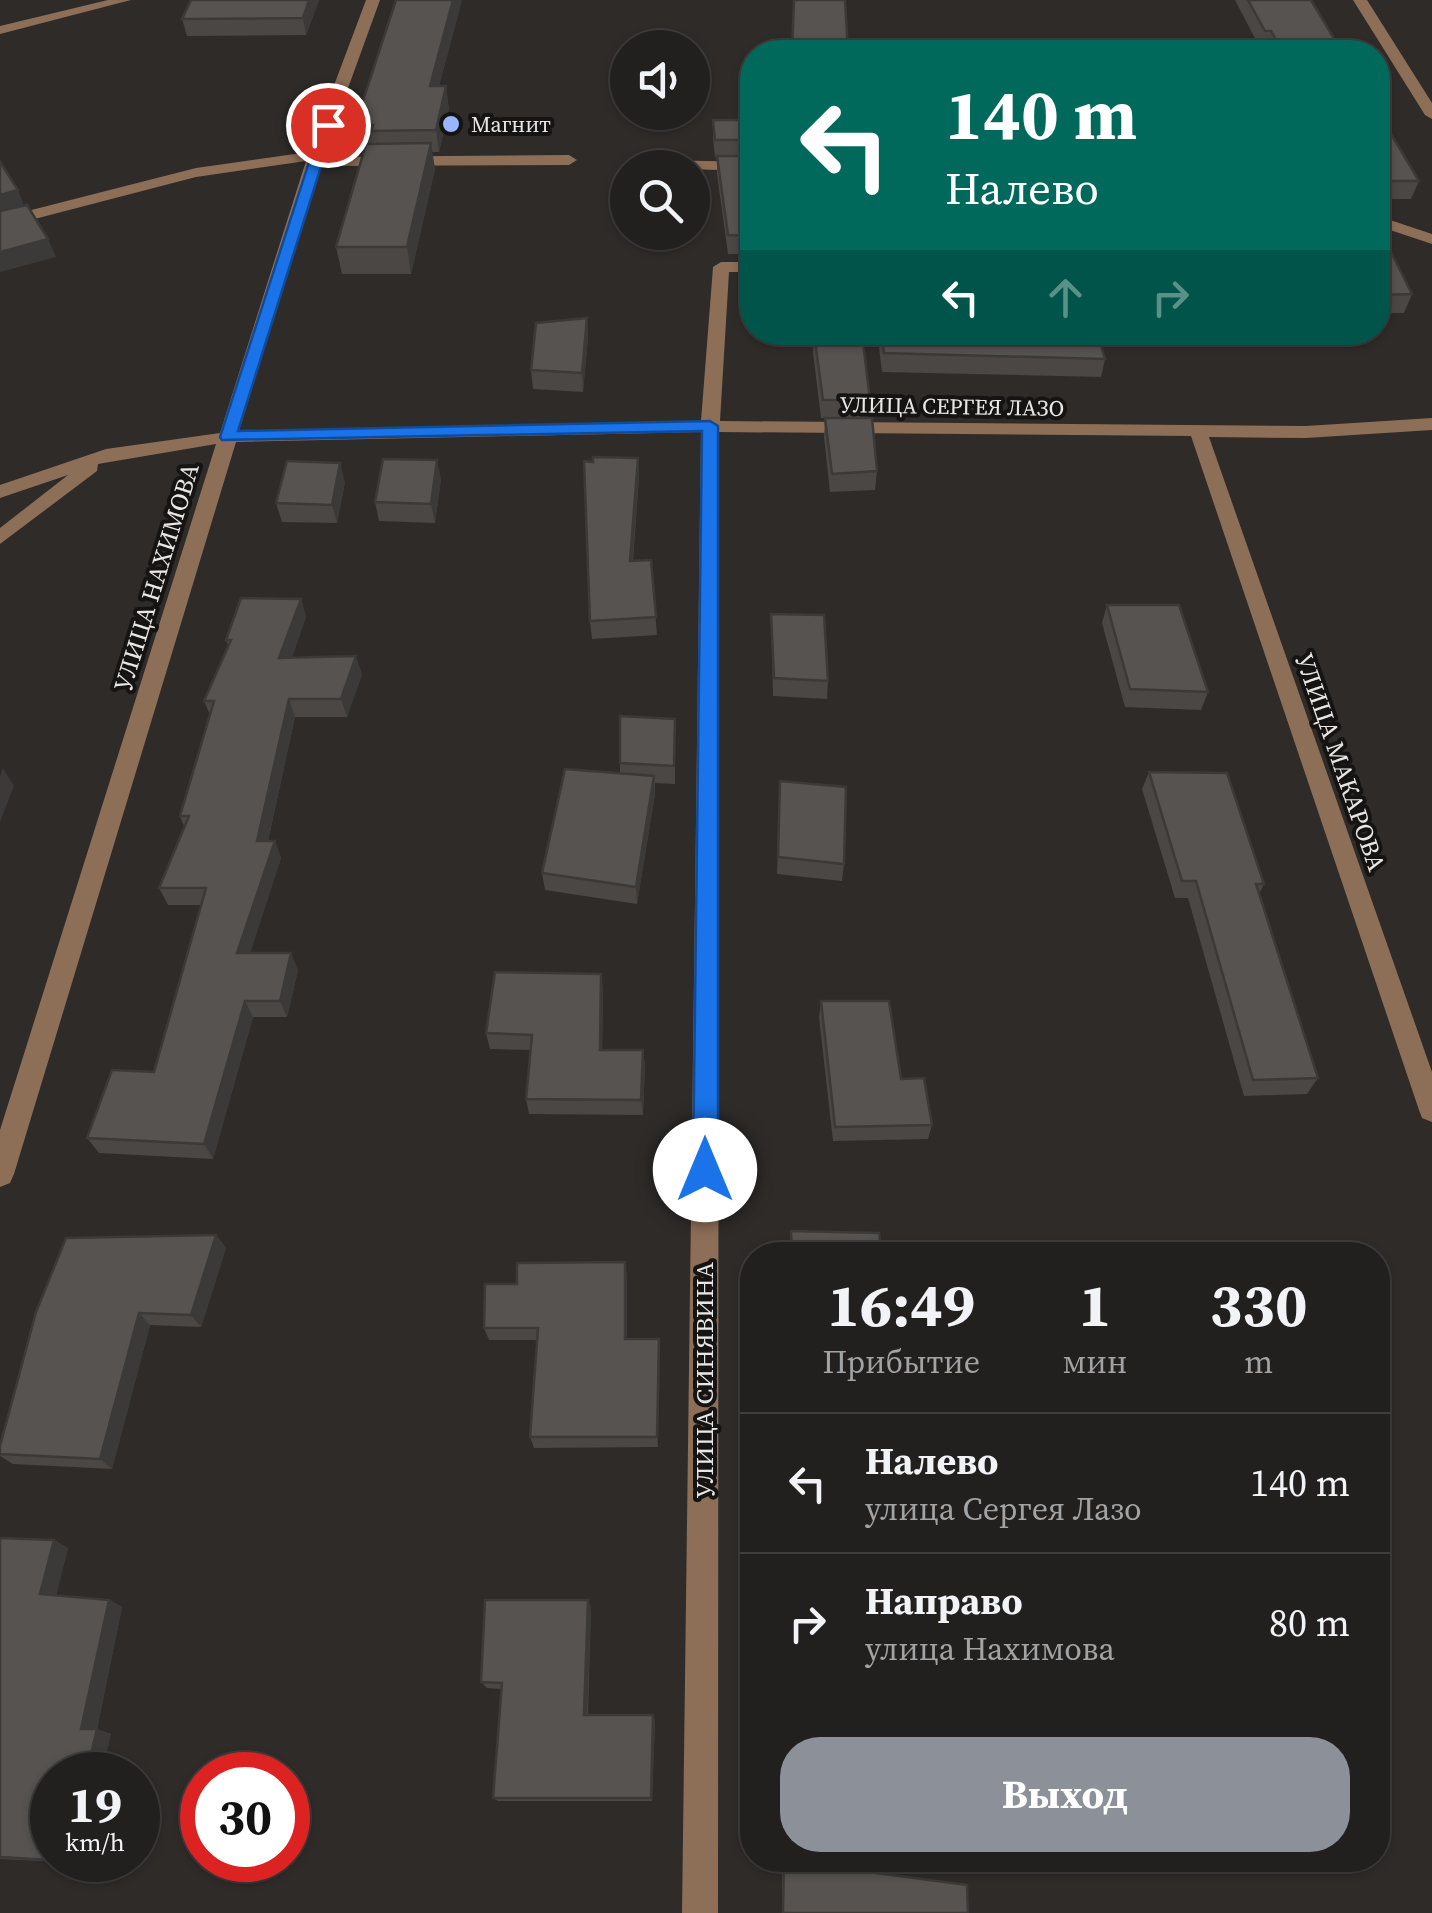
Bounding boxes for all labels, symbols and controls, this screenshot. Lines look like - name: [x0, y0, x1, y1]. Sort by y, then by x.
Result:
- map controls: [610, 30, 710, 250]
- button: sound: [610, 30, 710, 130]
- text: 140 m: [945, 66, 1137, 162]
- icon: left: [780, 80, 910, 210]
- pin: [286, 83, 371, 168]
- icon: arrive: [301, 98, 356, 153]
- place label: Магнит: [471, 109, 551, 139]
- marker: Магнит: [440, 113, 462, 135]
- button: search: [610, 150, 710, 250]
- text: Налево: [945, 157, 1099, 219]
- icon: left: [933, 270, 988, 325]
- icon: ahead: [1038, 270, 1093, 325]
- icon: right: [1143, 270, 1198, 325]
- street label: УЛИЦА СЕРГЕЯ ЛАЗО: [840, 389, 1064, 423]
- street label: УЛИЦА НАХИМОВА: [105, 459, 207, 695]
- street label: УЛИЦА МАКАРОВА: [1288, 648, 1394, 876]
- position arrow: [653, 1118, 757, 1222]
- street label: УЛИЦА СИНЯВИНА: [687, 1261, 721, 1498]
- text: 16:49: [827, 1264, 975, 1346]
- text: 1: [1079, 1264, 1111, 1346]
- text: 330: [1210, 1264, 1307, 1346]
- text: Прибытие: [823, 1340, 980, 1384]
- text: мин: [1063, 1340, 1127, 1384]
- text: m: [1244, 1340, 1273, 1384]
- text: Налево: [865, 1435, 999, 1487]
- icon: left: [780, 1456, 835, 1511]
- text: 140 m: [1250, 1457, 1350, 1509]
- text: улица Сергея Лазо: [865, 1487, 1142, 1531]
- text: Направо: [865, 1575, 1023, 1627]
- icon: right: [780, 1596, 835, 1651]
- text: 80 m: [1269, 1597, 1350, 1649]
- text: улица Нахимова: [865, 1627, 1115, 1671]
- button: Выход: [780, 1737, 1350, 1852]
- speed limit sign: 30: [180, 1752, 310, 1882]
- text: 19: [68, 1770, 122, 1839]
- text: km/h: [65, 1825, 125, 1859]

